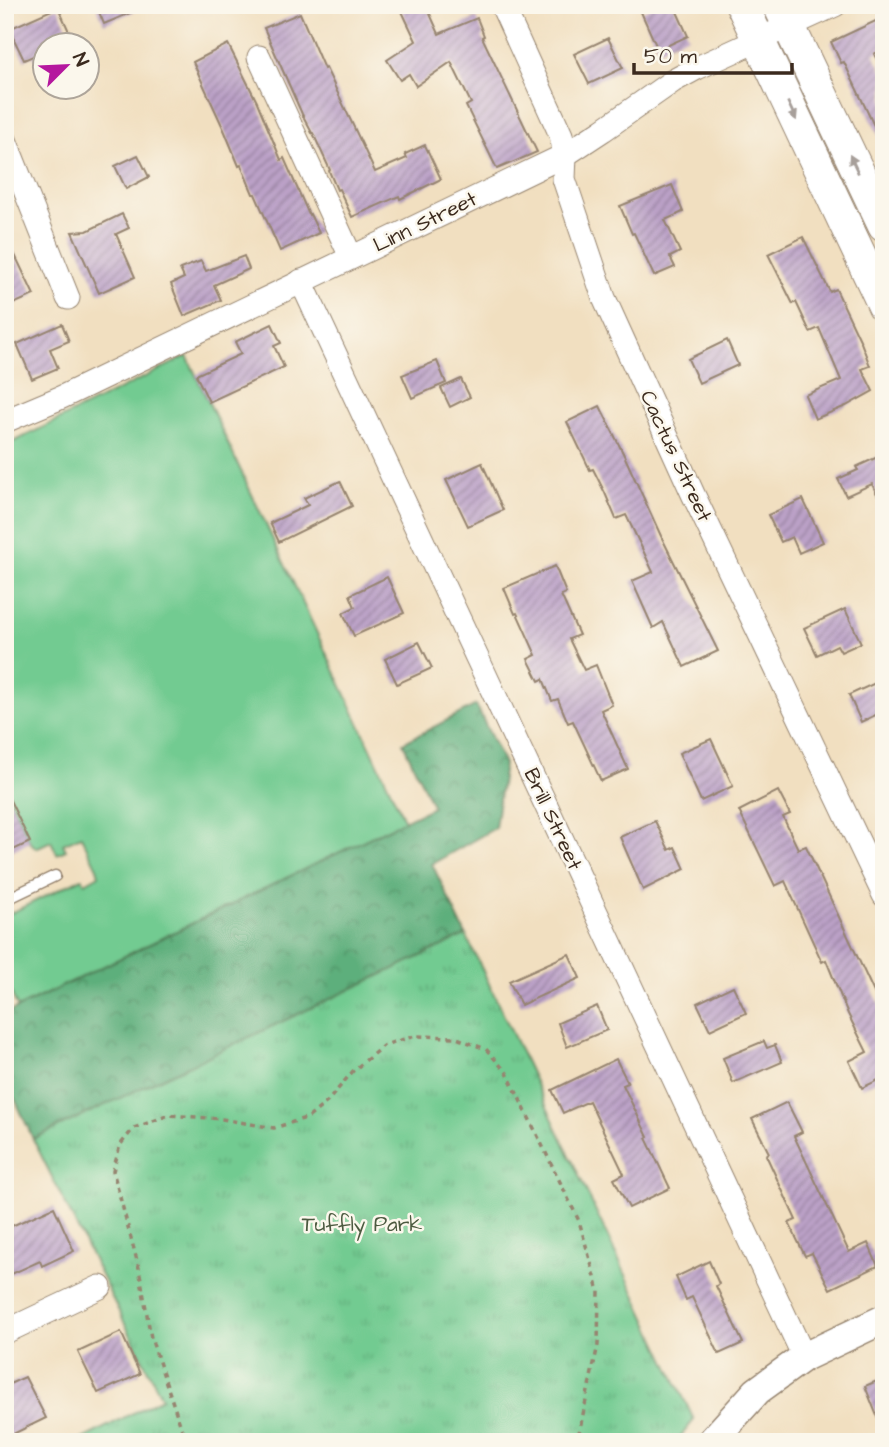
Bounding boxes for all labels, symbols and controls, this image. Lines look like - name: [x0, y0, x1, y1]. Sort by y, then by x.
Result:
- north arrow: [32, 32, 102, 102]
- scale bar: [634, 32, 791, 76]
- text: 50 m: [644, 42, 698, 71]
- text: N: [65, 49, 95, 71]
- one-way arrow: [786, 101, 797, 121]
- one-way arrow: [849, 154, 860, 175]
- street label: Linn Street: [368, 184, 482, 260]
- street label: Cactus Street: [633, 386, 719, 527]
- street label: Brill Street: [517, 763, 589, 875]
- park label: Tuffly Park: [302, 1210, 422, 1241]

